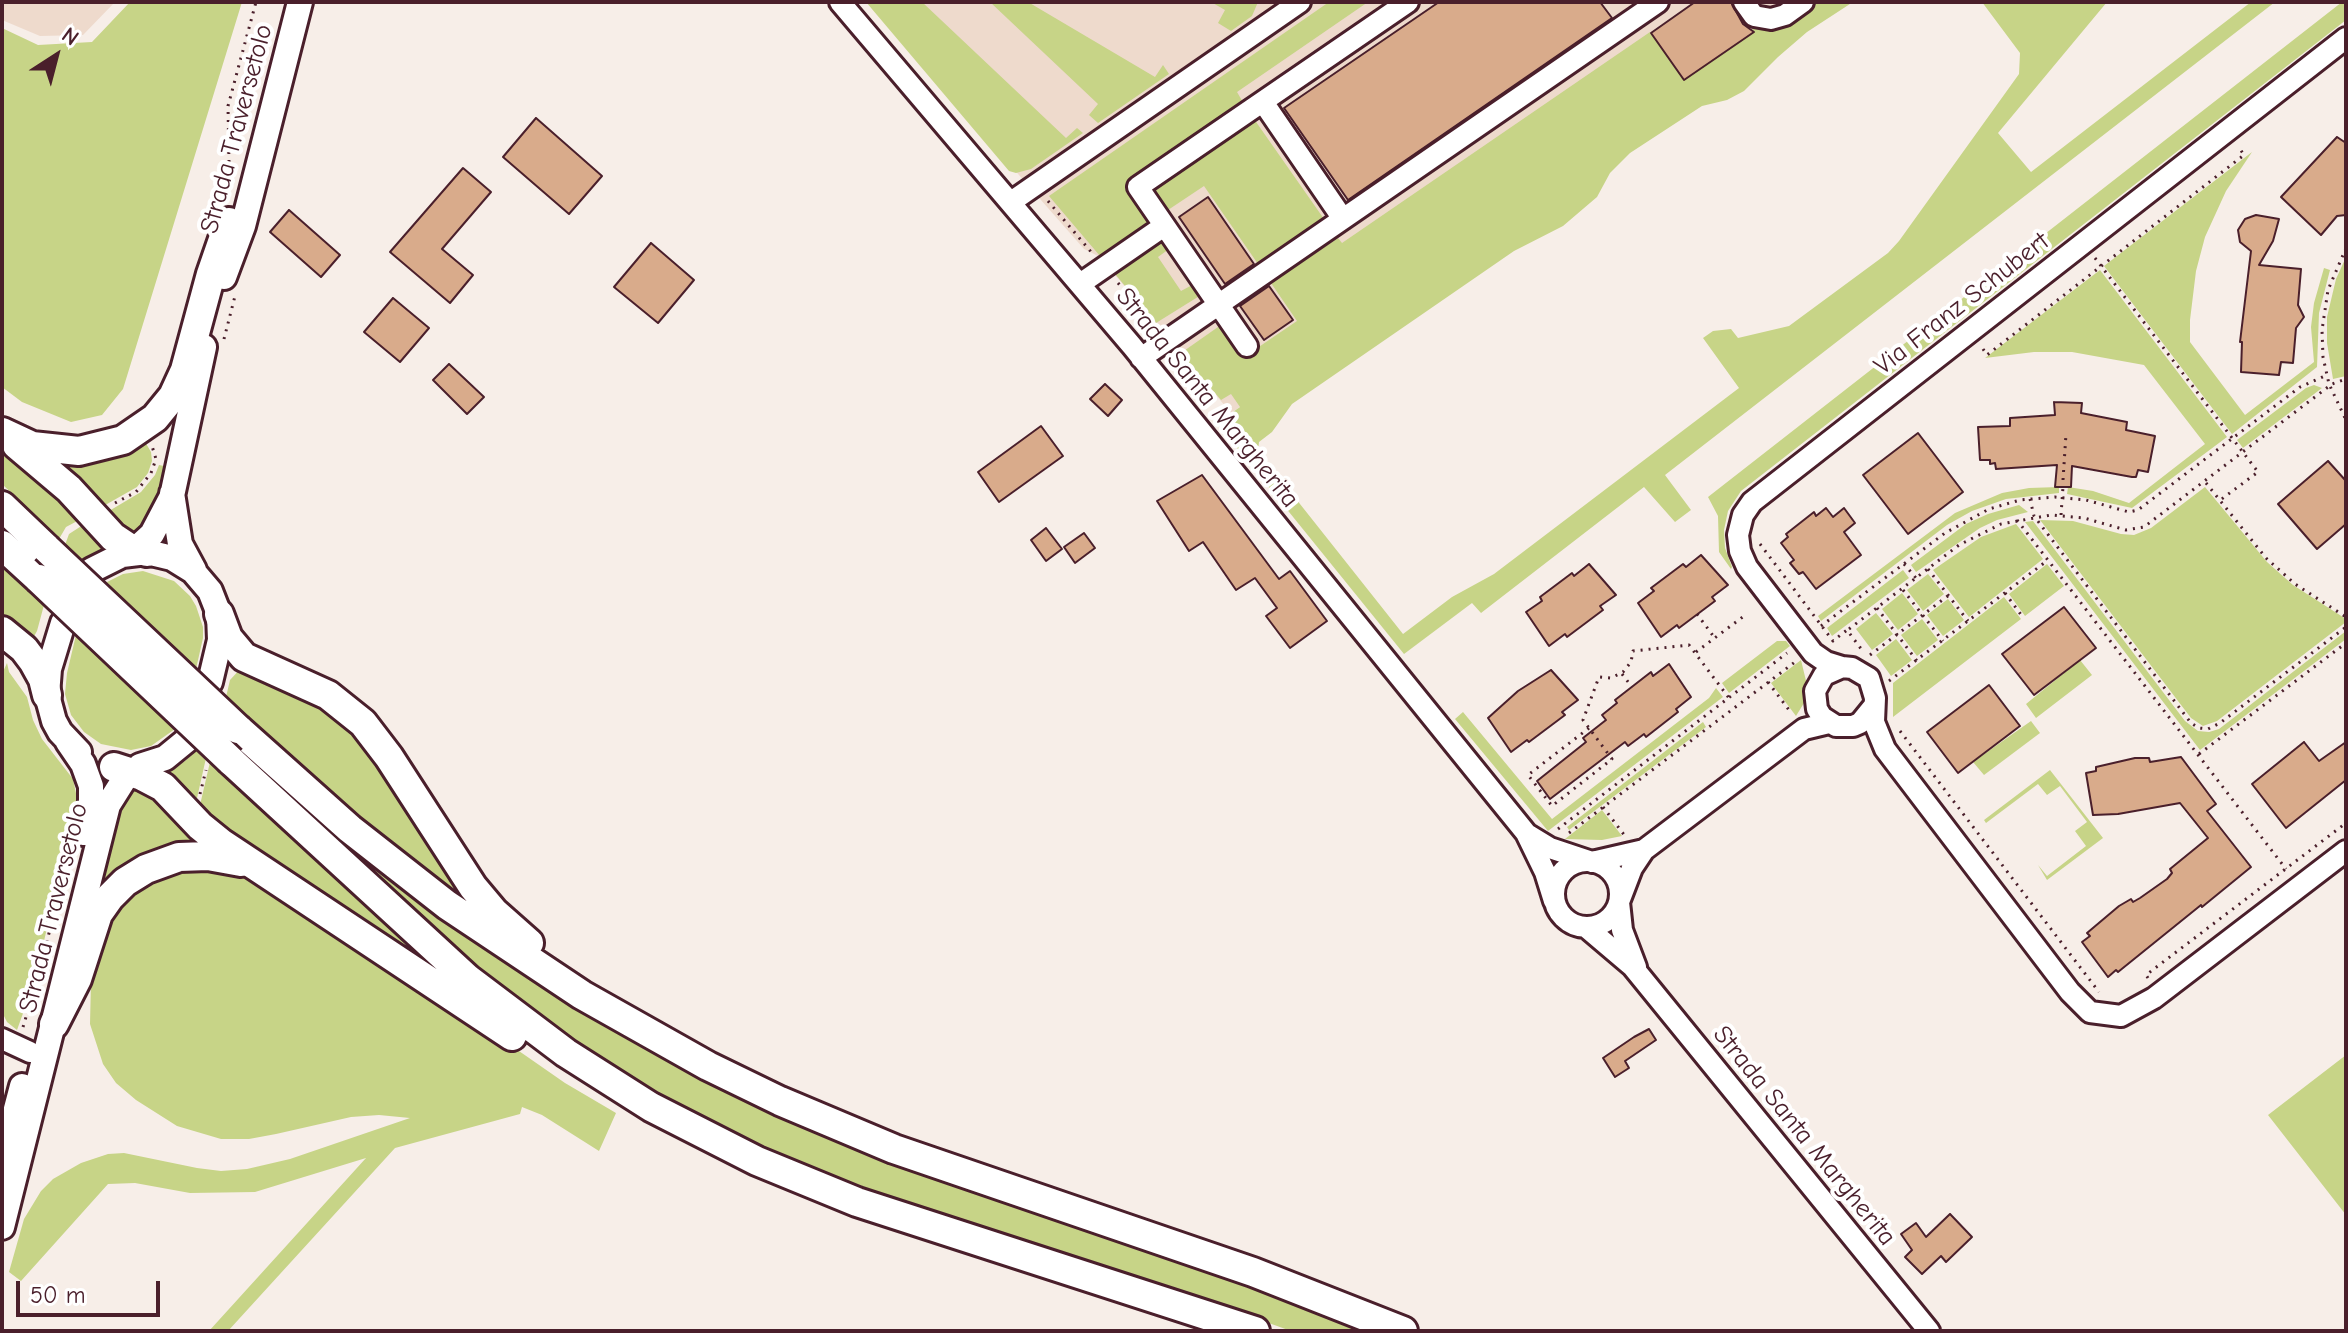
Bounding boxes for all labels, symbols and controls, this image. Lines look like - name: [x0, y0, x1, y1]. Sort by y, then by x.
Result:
- north arrow: [16, 16, 96, 96]
- street label: Strada Traversetolo: [194, 21, 280, 237]
- text: N: [57, 22, 84, 51]
- street label: Via Franz Schubert: [1868, 226, 2056, 382]
- street label: Strada Santa Margherita: [1109, 282, 1305, 514]
- street label: Strada Traversetolo: [13, 800, 95, 1016]
- street label: Strada Santa Margherita: [1706, 1020, 1902, 1252]
- scale bar: [20, 1265, 164, 1315]
- text: 50 m: [30, 1281, 86, 1309]

